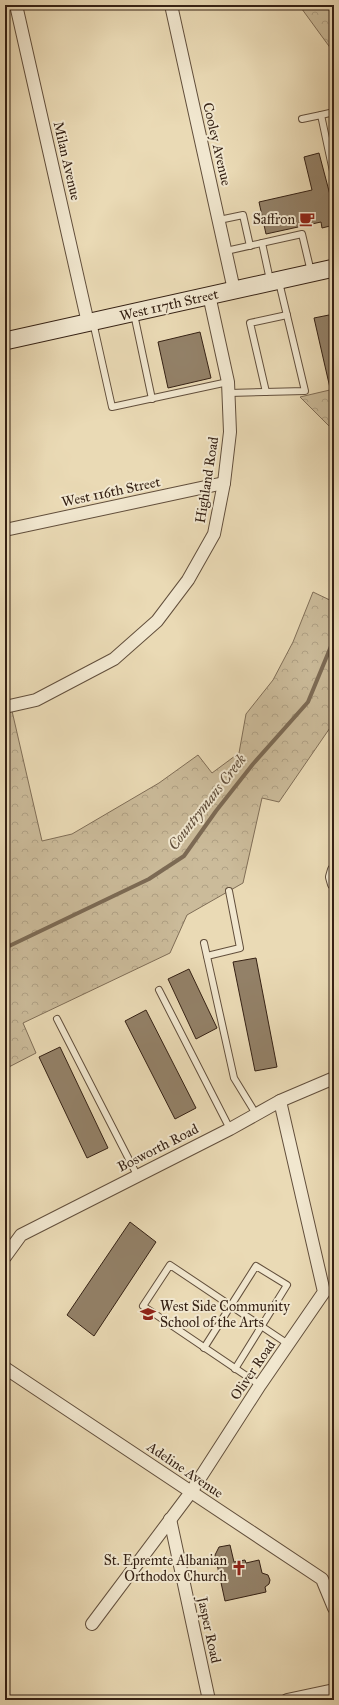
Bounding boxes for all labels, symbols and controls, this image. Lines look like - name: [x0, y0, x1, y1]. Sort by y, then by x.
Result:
- street label: Cooley Avenue: [199, 101, 235, 187]
- street label: Milan Avenue: [50, 120, 84, 202]
- cafe icon: Saffron: [298, 210, 316, 228]
- place label: Saffron: [253, 211, 295, 228]
- street label: West 117th Street: [118, 285, 220, 325]
- street label: Highland Road: [192, 435, 222, 525]
- street label: West 116th Street: [60, 473, 162, 511]
- water label: Countrymans Creek: [164, 750, 250, 853]
- street label: Bosworth Road: [115, 1120, 201, 1176]
- place label: West Side Community School of the Arts: [160, 1298, 290, 1331]
- school or university icon: West Side Community School of the Arts: [139, 1305, 157, 1323]
- street label: Oliver Road: [227, 1337, 279, 1403]
- street label: Adeline Avenue: [143, 1438, 226, 1502]
- place label: St. Epremte Albanian Orthodox Church: [104, 1552, 227, 1585]
- church icon: St. Epremte Albanian Orthodox Church: [230, 1559, 248, 1577]
- street label: Jasper Road: [192, 1593, 224, 1665]

